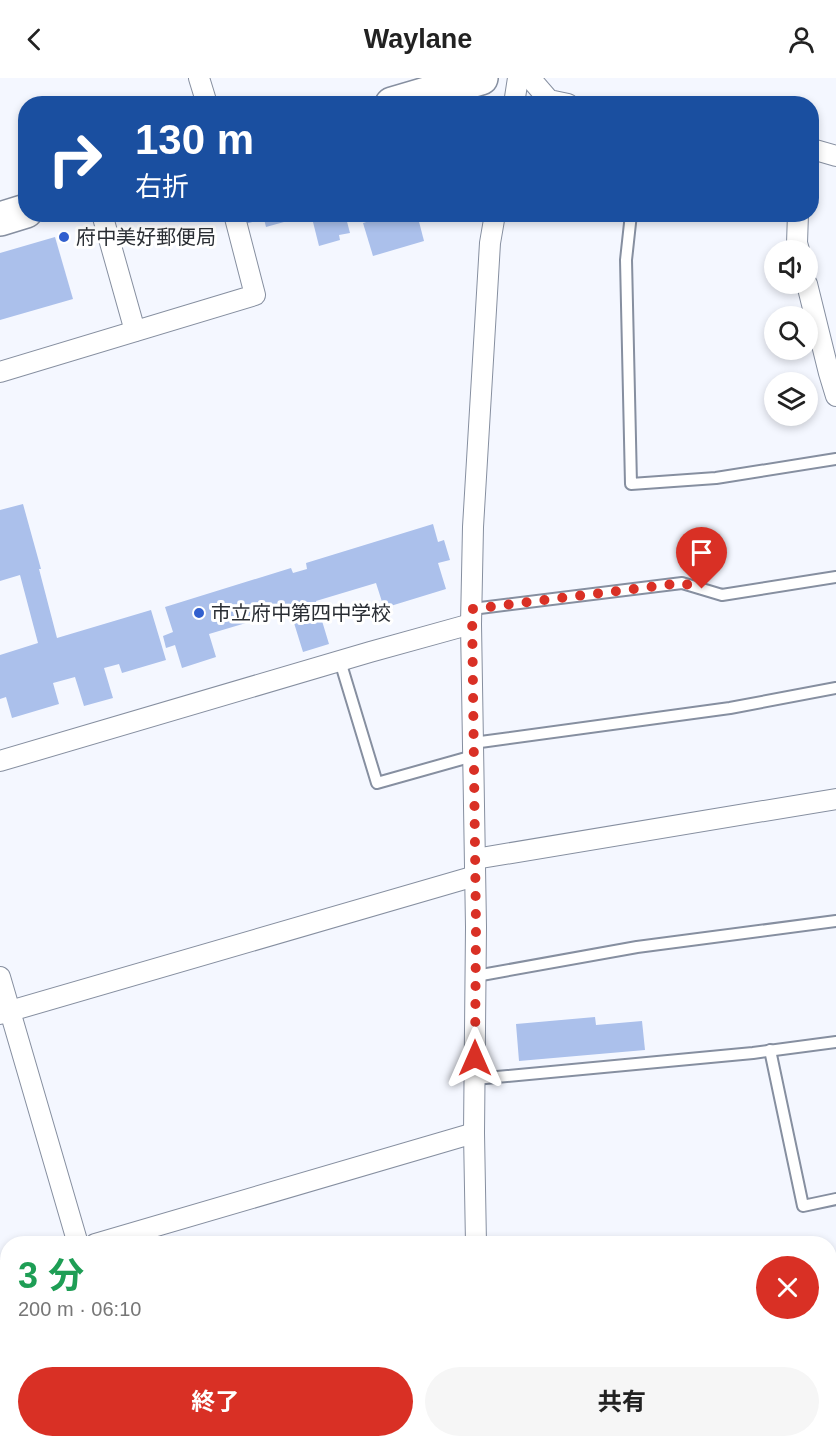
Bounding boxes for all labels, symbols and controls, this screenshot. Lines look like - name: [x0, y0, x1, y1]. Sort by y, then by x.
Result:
- icon: back: [18, 23, 51, 56]
- icon: person: [785, 23, 818, 56]
- text: Waylane: [364, 24, 472, 54]
- text: 130 m: [135, 116, 254, 163]
- icon: right: [36, 120, 114, 198]
- text: 右折: [135, 172, 189, 202]
- place label: 府中美好郵便局: [76, 226, 216, 248]
- marker: 府中美好郵便局: [57, 230, 71, 244]
- map controls: [764, 240, 818, 426]
- button: sound: [764, 240, 818, 294]
- button: search: [764, 306, 818, 360]
- button: layers: [764, 372, 818, 426]
- pin: [676, 527, 727, 589]
- icon: arrive: [685, 536, 718, 569]
- place label: 市立府中第四中学校: [211, 602, 391, 624]
- marker: 市立府中第四中学校: [192, 606, 206, 620]
- position arrow: [443, 1026, 507, 1090]
- text: 3 分: [18, 1255, 84, 1296]
- button: close: [756, 1256, 819, 1319]
- text: 200 m · 06:10: [18, 1298, 141, 1320]
- button: 終了: [18, 1367, 413, 1436]
- button: 共有: [425, 1367, 819, 1436]

